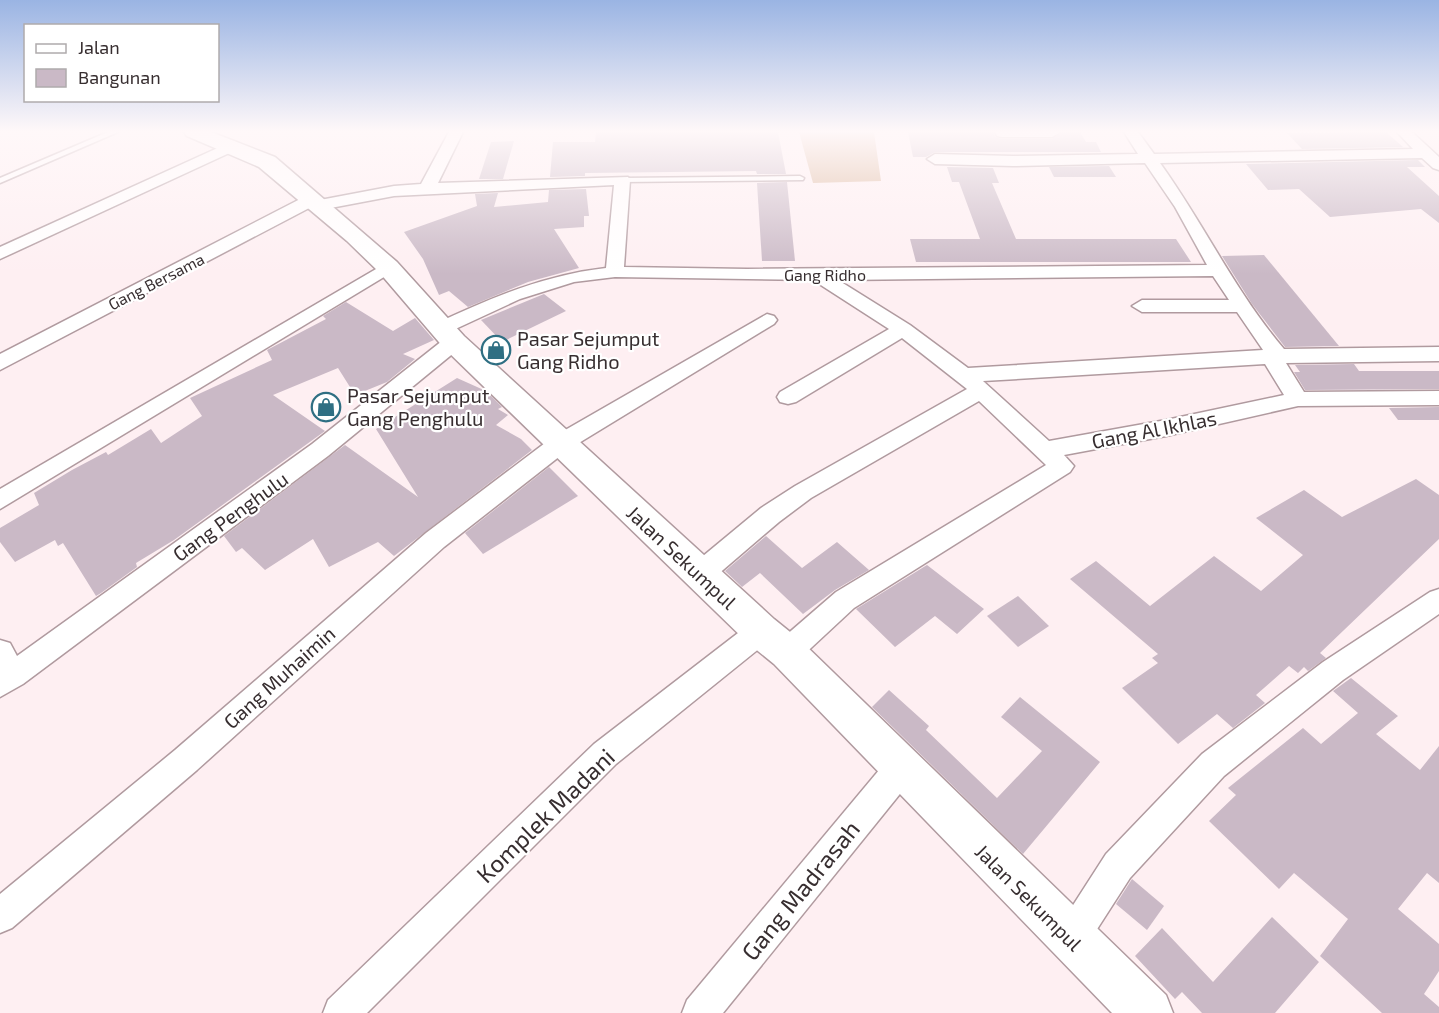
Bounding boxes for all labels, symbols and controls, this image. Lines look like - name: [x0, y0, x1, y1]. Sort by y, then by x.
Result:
- legend: [24, 24, 219, 102]
- text: Jalan: [78, 36, 120, 58]
- text: Bangunan: [78, 66, 161, 88]
- street label: Gang Bersama: [105, 249, 207, 313]
- street label: Gang Ridho: [784, 265, 866, 284]
- place label: Pasar Sejumput Gang Ridho: [517, 326, 660, 373]
- shop icon: Pasar Sejumput Gang Ridho: [480, 334, 512, 366]
- place label: Pasar Sejumput Gang Penghulu: [347, 383, 490, 430]
- shop icon: Pasar Sejumput Gang Penghulu: [310, 391, 342, 423]
- street label: Gang Al Ikhlas: [1089, 405, 1219, 453]
- street label: Gang Penghulu: [168, 466, 292, 566]
- street label: Jalan Sekumpul: [622, 500, 742, 614]
- street label: Gang Muhaimin: [218, 621, 340, 733]
- street label: Komplek Madani: [470, 742, 620, 888]
- street label: Gang Madrasah: [735, 814, 865, 966]
- street label: Jalan Sekumpul: [971, 839, 1087, 955]

